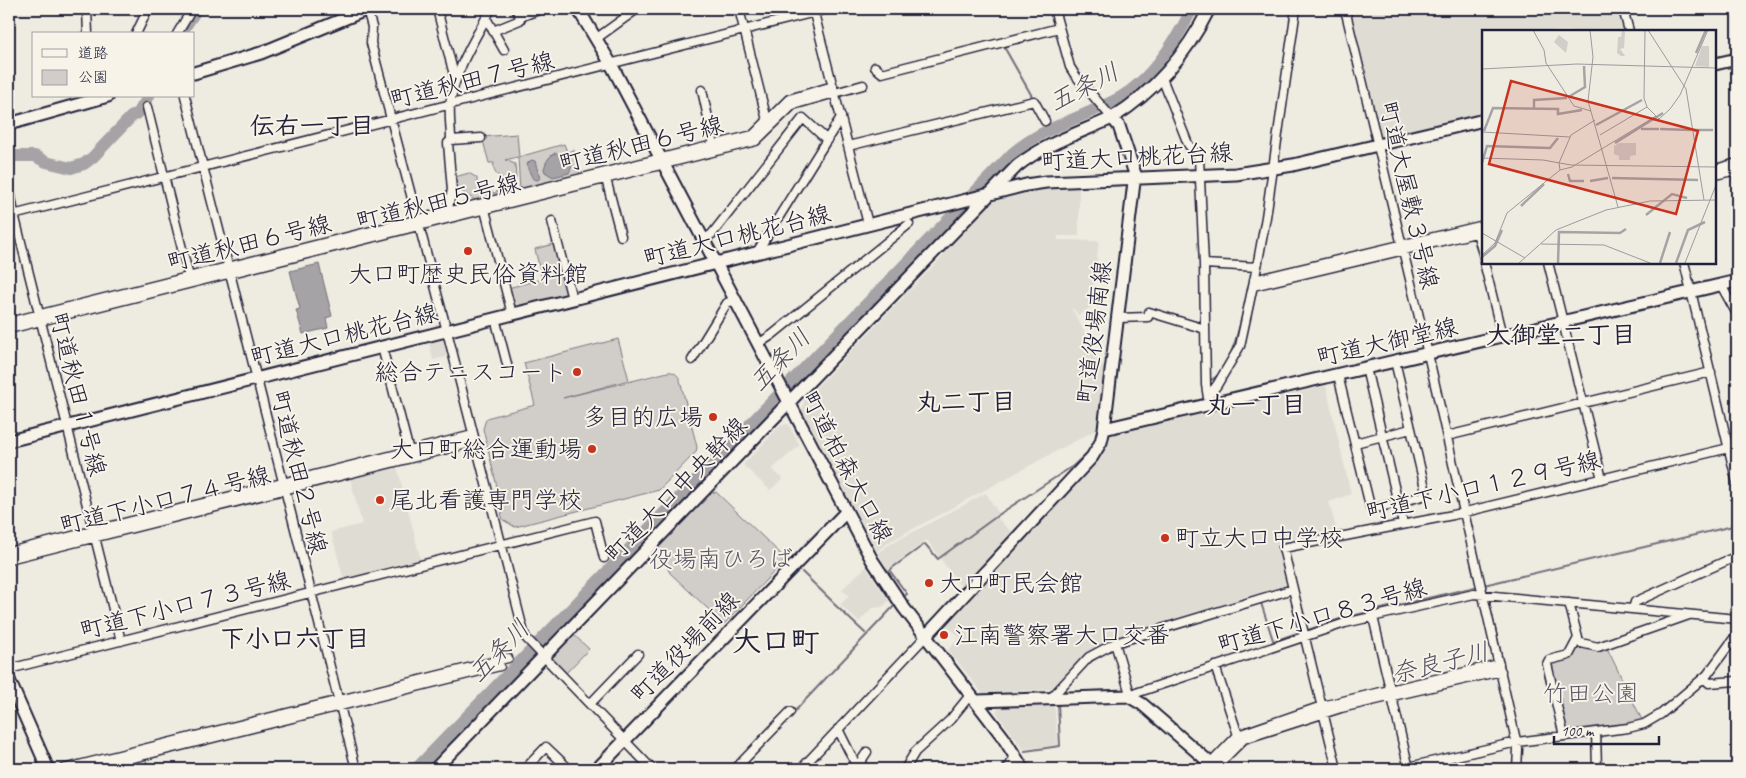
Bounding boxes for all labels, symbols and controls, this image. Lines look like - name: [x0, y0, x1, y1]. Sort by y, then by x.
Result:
- inset map: [1482, 30, 1716, 264]
- legend: [32, 32, 195, 98]
- text: 道路: [78, 44, 108, 63]
- street label: 町道秋田７号線: [387, 45, 557, 115]
- water label: 五条川: [1043, 56, 1125, 118]
- text: 公園: [78, 68, 108, 87]
- street label: 町道大屋敷３号線: [1373, 98, 1445, 292]
- street label: 町道秋田６号線: [556, 109, 726, 179]
- district label: 伝右一丁目: [249, 110, 375, 142]
- street label: 町道大口桃花台線: [1040, 137, 1234, 177]
- street label: 町道秋田５号線: [353, 167, 523, 237]
- street label: 町道大口桃花台線: [640, 198, 834, 274]
- street label: 町道秋田６号線: [164, 208, 334, 278]
- marker: 大口町歴史民俗資料館: [462, 245, 474, 257]
- place label: 大口町歴史民俗資料館: [348, 259, 588, 289]
- street label: 町道役場南線: [1070, 259, 1118, 405]
- street label: 町道大口桃花台線: [247, 297, 441, 373]
- street label: 町道秋田１号線: [43, 309, 113, 479]
- street label: 町道大御堂線: [1313, 311, 1461, 373]
- district label: 大御堂二丁目: [1486, 319, 1636, 351]
- water label: 五条川: [742, 322, 818, 398]
- place label: 総合テニスコート: [375, 357, 567, 387]
- marker: 総合テニスコート: [571, 366, 583, 378]
- street label: 町道柏森大口線: [794, 386, 900, 548]
- district label: 丸二丁目: [916, 386, 1016, 418]
- street label: 町道秋田２号線: [264, 387, 334, 557]
- district label: 丸一丁目: [1206, 389, 1306, 421]
- place label: 多目的広場: [583, 402, 703, 432]
- street label: 町道大口中央幹線: [599, 411, 753, 569]
- marker: 多目的広場: [707, 411, 719, 423]
- place label: 大口町総合運動場: [390, 434, 582, 464]
- marker: 大口町総合運動場: [586, 443, 598, 455]
- street label: 町道下小口１２９号線: [1363, 444, 1603, 528]
- street label: 町道下小口７４号線: [57, 459, 273, 541]
- place label: 尾北看護専門学校: [390, 485, 582, 515]
- marker: 尾北看護専門学校: [374, 494, 386, 506]
- place label: 町立大口中学校: [1175, 523, 1343, 553]
- marker: 町立大口中学校: [1159, 532, 1171, 544]
- park label: 役場南ひろば: [649, 544, 793, 574]
- street label: 町道下小口７３号線: [77, 564, 293, 646]
- place label: 大口町民会館: [939, 568, 1083, 598]
- street label: 町道下小口８３号線: [1214, 572, 1430, 660]
- marker: 大口町民会館: [923, 577, 935, 589]
- street label: 町道役場前線: [624, 585, 746, 709]
- water label: 五条川: [461, 613, 537, 689]
- place label: 江南警察署大口交番: [954, 620, 1170, 650]
- district label: 下小口六丁目: [220, 623, 370, 655]
- district label: 大口町: [732, 623, 820, 660]
- marker: 江南警察署大口交番: [938, 629, 950, 641]
- water label: 奈良子川: [1388, 635, 1492, 691]
- park label: 竹田公園: [1543, 678, 1639, 708]
- scale bar: [1554, 713, 1658, 745]
- text: 100 m: [1561, 722, 1595, 741]

